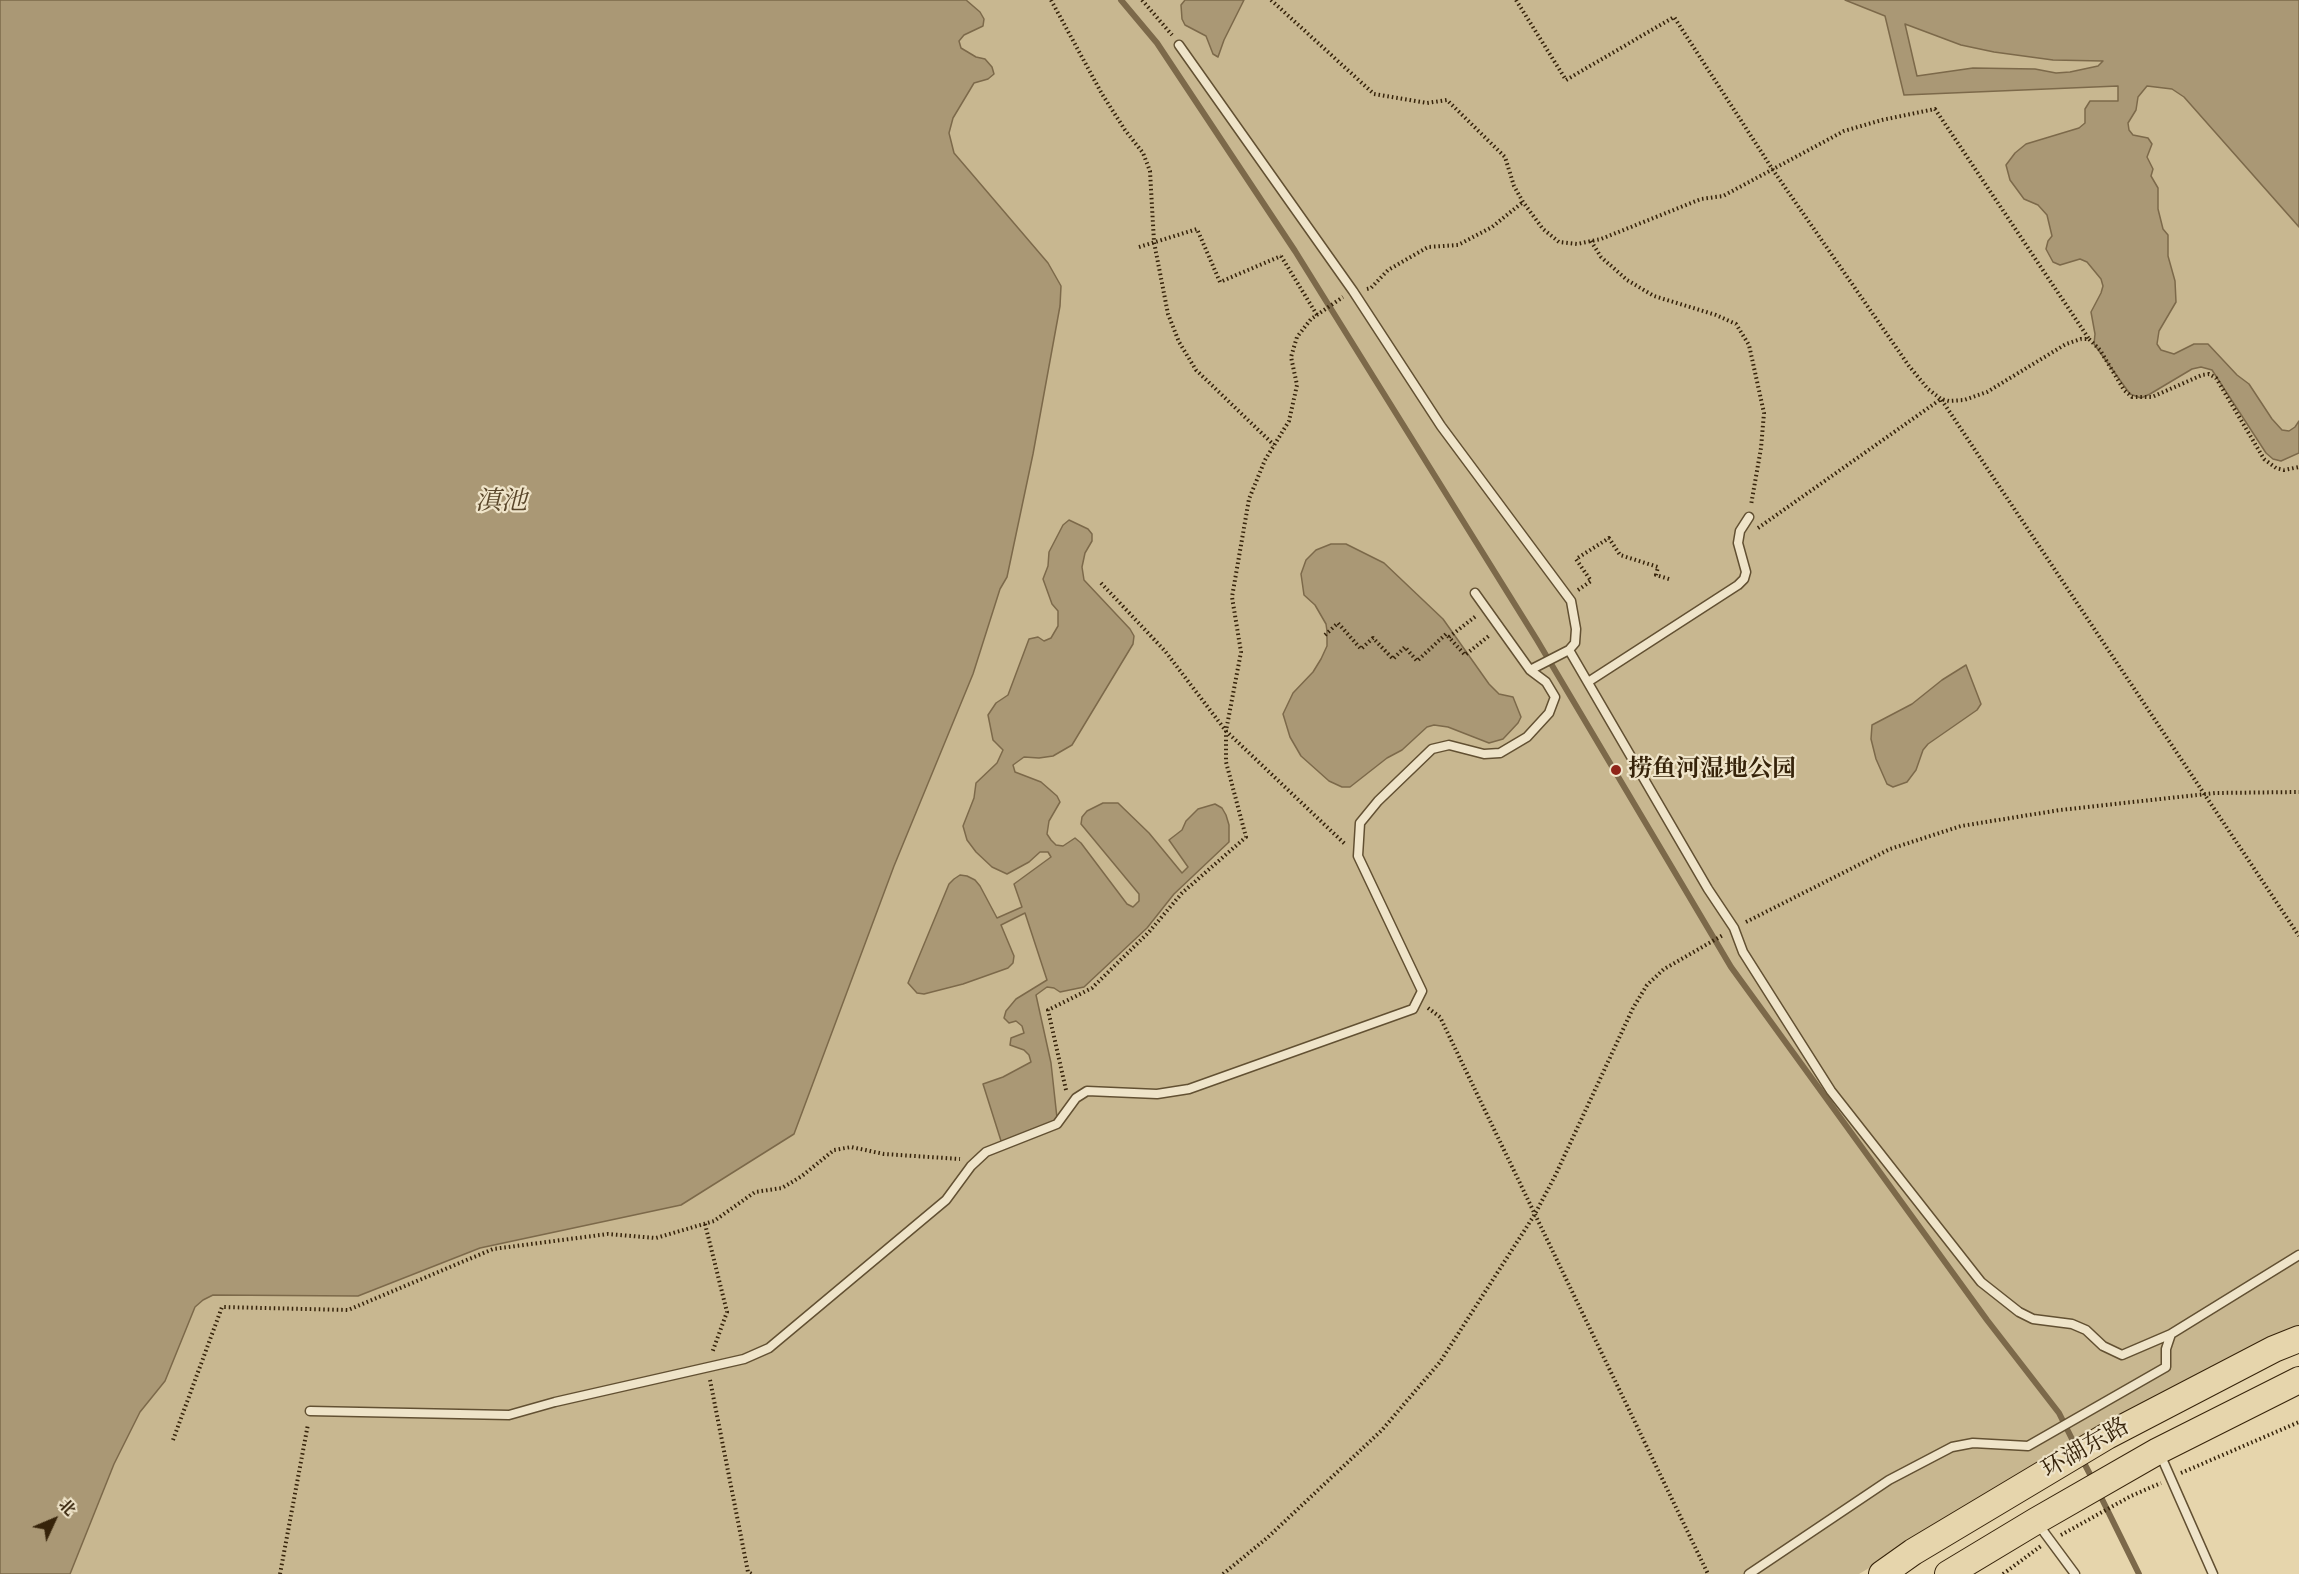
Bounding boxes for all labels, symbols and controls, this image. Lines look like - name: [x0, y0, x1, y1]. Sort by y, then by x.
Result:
- water label: 滇池: [475, 487, 527, 519]
- place label: 捞鱼河湿地公园: [1628, 756, 1796, 784]
- marker: 捞鱼河湿地公园: [1609, 763, 1623, 777]
- street label: 环湖东路: [2037, 1413, 2135, 1485]
- north arrow: [24, 1490, 84, 1550]
- text: 北: [54, 1495, 80, 1520]

